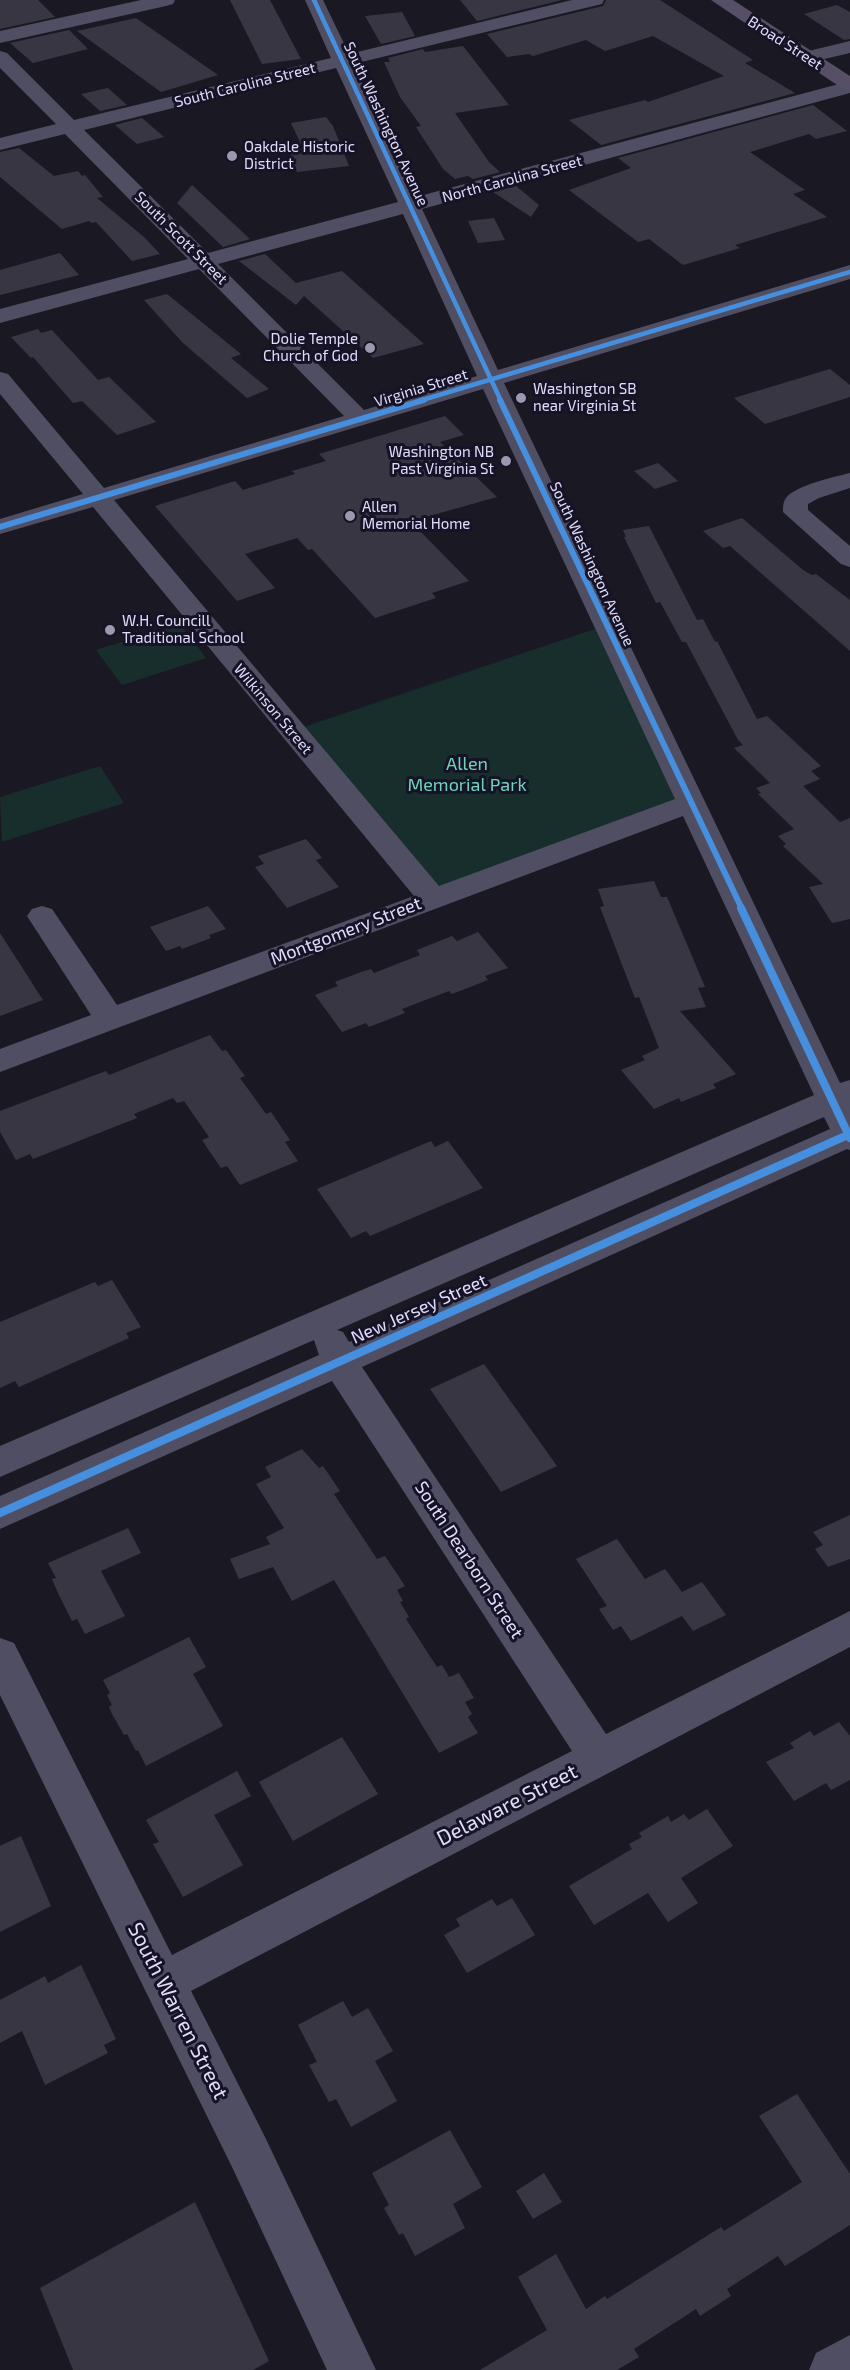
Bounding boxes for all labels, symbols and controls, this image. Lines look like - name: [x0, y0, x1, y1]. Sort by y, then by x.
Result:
- street label: Broad Street: [744, 12, 826, 74]
- street label: South Washington Avenue: [340, 39, 432, 209]
- street label: South Carolina Street: [173, 59, 317, 111]
- place label: Oakdale Historic District: [244, 138, 355, 173]
- marker: Oakdale Historic District: [225, 149, 239, 163]
- street label: North Carolina Street: [440, 152, 584, 206]
- street label: South Scott Street: [131, 188, 231, 288]
- place label: Dolie Temple Church of God: [263, 330, 358, 365]
- marker: Dolie Temple Church of God: [363, 341, 377, 355]
- street label: Virginia Street: [372, 365, 470, 411]
- place label: Washington SB near Virginia St: [533, 380, 636, 415]
- marker: Washington SB near Virginia St: [514, 391, 528, 405]
- place label: Washington NB Past Virginia St: [388, 443, 494, 478]
- marker: Washington NB Past Virginia St: [499, 454, 513, 468]
- street label: South Washington Avenue: [546, 479, 638, 649]
- place label: Allen Memorial Home: [362, 498, 470, 533]
- marker: Allen Memorial Home: [343, 509, 357, 523]
- place label: W.H. Councill Traditional School: [122, 612, 245, 647]
- marker: W.H. Councill Traditional School: [103, 623, 117, 637]
- street label: Wilkinson Street: [230, 660, 316, 758]
- park label: Allen Memorial Park: [407, 753, 527, 795]
- street label: Montgomery Street: [268, 892, 424, 970]
- street label: New Jersey Street: [348, 1269, 490, 1349]
- street label: South Dearborn Street: [410, 1477, 528, 1643]
- street label: Delaware Street: [433, 1759, 581, 1851]
- street label: South Warren Street: [123, 1918, 233, 2104]

